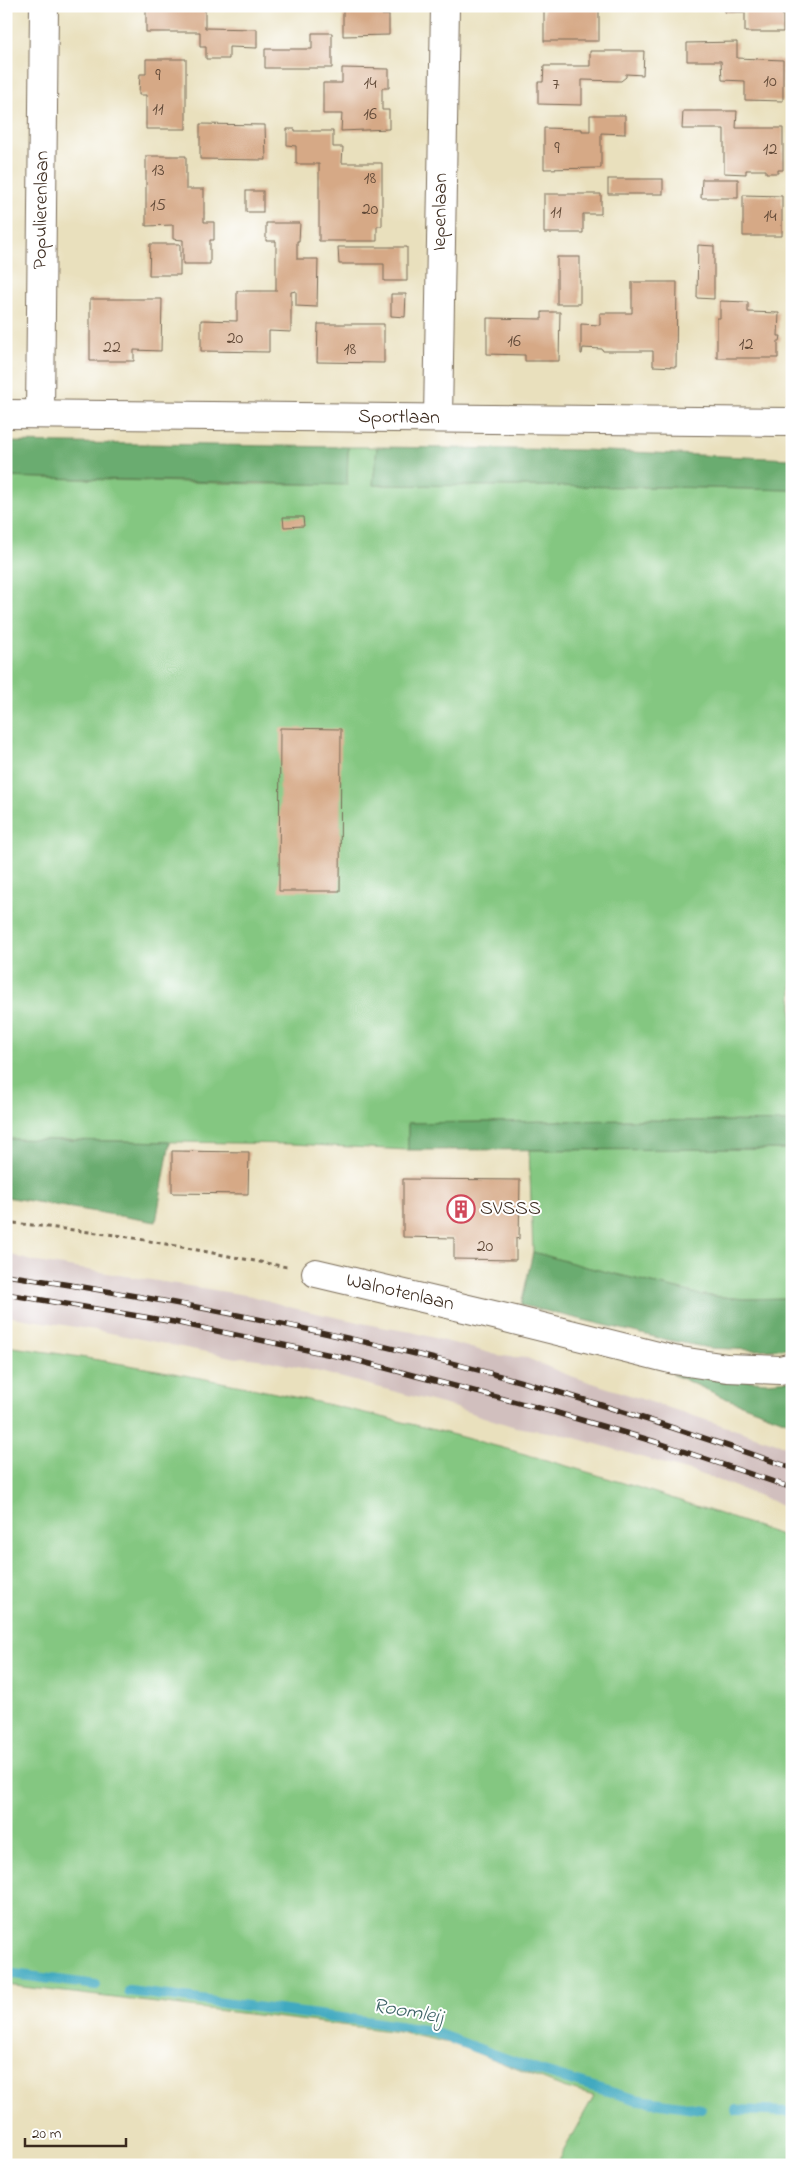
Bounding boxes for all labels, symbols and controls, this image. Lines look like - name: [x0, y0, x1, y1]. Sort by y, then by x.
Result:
- house number: 9: [155, 63, 161, 89]
- house number: 10: [763, 69, 777, 95]
- house number: 14: [363, 71, 377, 97]
- house number: 7: [552, 72, 560, 98]
- house number: 11: [152, 97, 164, 123]
- house number: 16: [363, 102, 377, 128]
- house number: 9: [554, 136, 560, 162]
- house number: 12: [763, 137, 777, 163]
- street label: Populierenlaan: [26, 150, 58, 270]
- house number: 13: [151, 158, 165, 184]
- house number: 18: [364, 166, 376, 192]
- street label: Iepenlaan: [426, 173, 456, 251]
- house number: 15: [150, 193, 166, 219]
- house number: 20: [362, 197, 379, 223]
- house number: 11: [550, 200, 562, 226]
- house number: 14: [763, 204, 777, 230]
- house number: 20: [227, 326, 244, 352]
- house number: 16: [507, 329, 521, 355]
- house number: 12: [739, 332, 753, 358]
- house number: 22: [103, 335, 121, 361]
- house number: 18: [344, 337, 356, 363]
- street label: Sportlaan: [358, 403, 440, 433]
- building icon: SVSSS: [446, 1194, 476, 1224]
- place label: SVSSS: [480, 1195, 541, 1224]
- house number: 20: [477, 1234, 494, 1260]
- street label: Walnotenlaan: [343, 1266, 457, 1320]
- water label: Roomleij: [371, 1991, 447, 2033]
- scale bar: [25, 2116, 126, 2148]
- text: 20 m: [32, 2123, 62, 2145]

